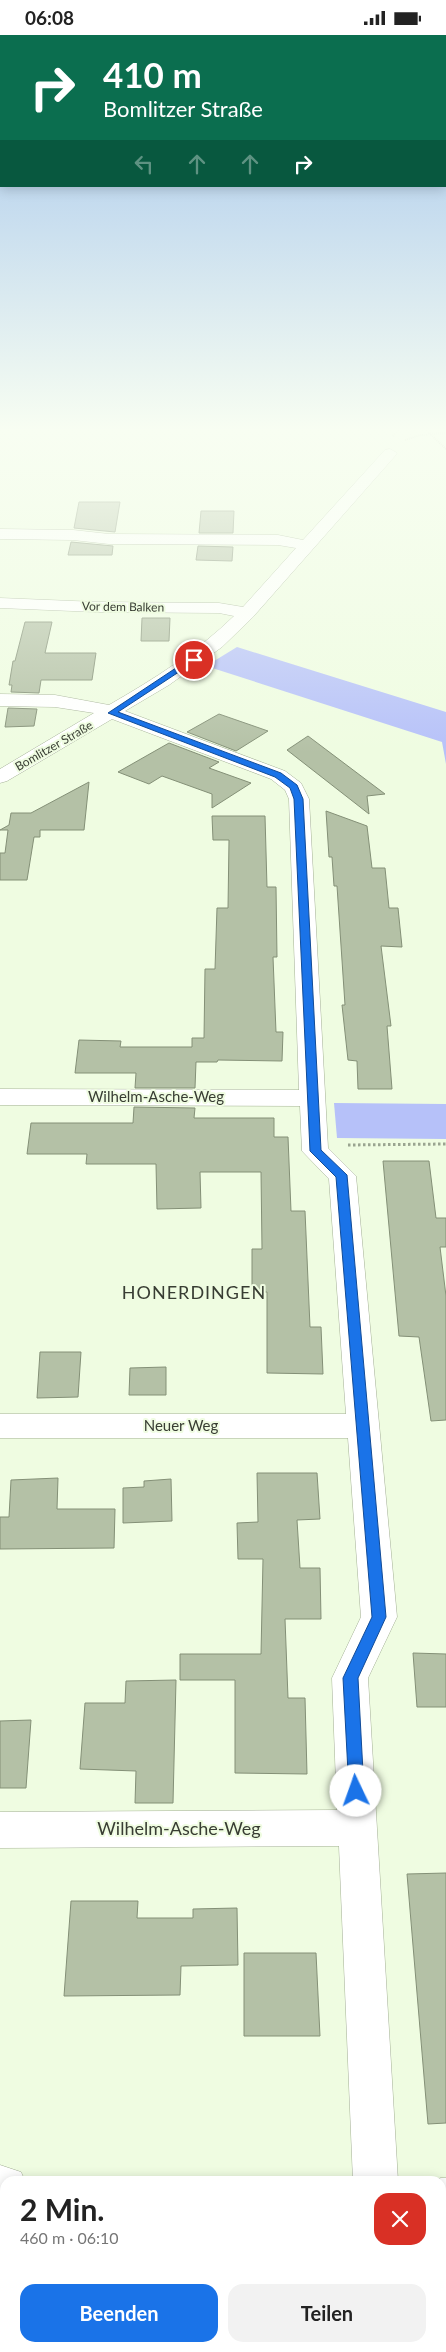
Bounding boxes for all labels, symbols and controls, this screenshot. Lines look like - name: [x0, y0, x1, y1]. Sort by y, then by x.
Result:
- text: 06:08: [25, 6, 74, 29]
- text: 410 m: [103, 53, 202, 95]
- icon: right: [20, 55, 85, 120]
- text: Bomlitzer Straße: [103, 95, 263, 122]
- icon: left: [130, 150, 158, 178]
- icon: ahead: [183, 150, 211, 178]
- icon: ahead: [236, 150, 264, 178]
- icon: right: [289, 150, 317, 178]
- street label: Vor dem Balken: [82, 598, 164, 615]
- pin: [173, 639, 215, 681]
- icon: arrive: [180, 646, 208, 674]
- street label: Bomlitzer Straße: [12, 717, 95, 774]
- street label: Wilhelm-Asche-Weg: [88, 1087, 224, 1105]
- district label: HONERDINGEN: [122, 1281, 266, 1303]
- street label: Neuer Weg: [144, 1416, 219, 1434]
- position arrow: [329, 1764, 381, 1816]
- street label: Wilhelm-Asche-Weg: [97, 1817, 261, 1839]
- text: 2 Min.: [20, 2191, 105, 2227]
- button: close: [374, 2193, 426, 2245]
- text: 460 m · 06:10: [20, 2228, 119, 2247]
- button: Beenden: [20, 2284, 218, 2342]
- button: Teilen: [228, 2284, 426, 2342]

